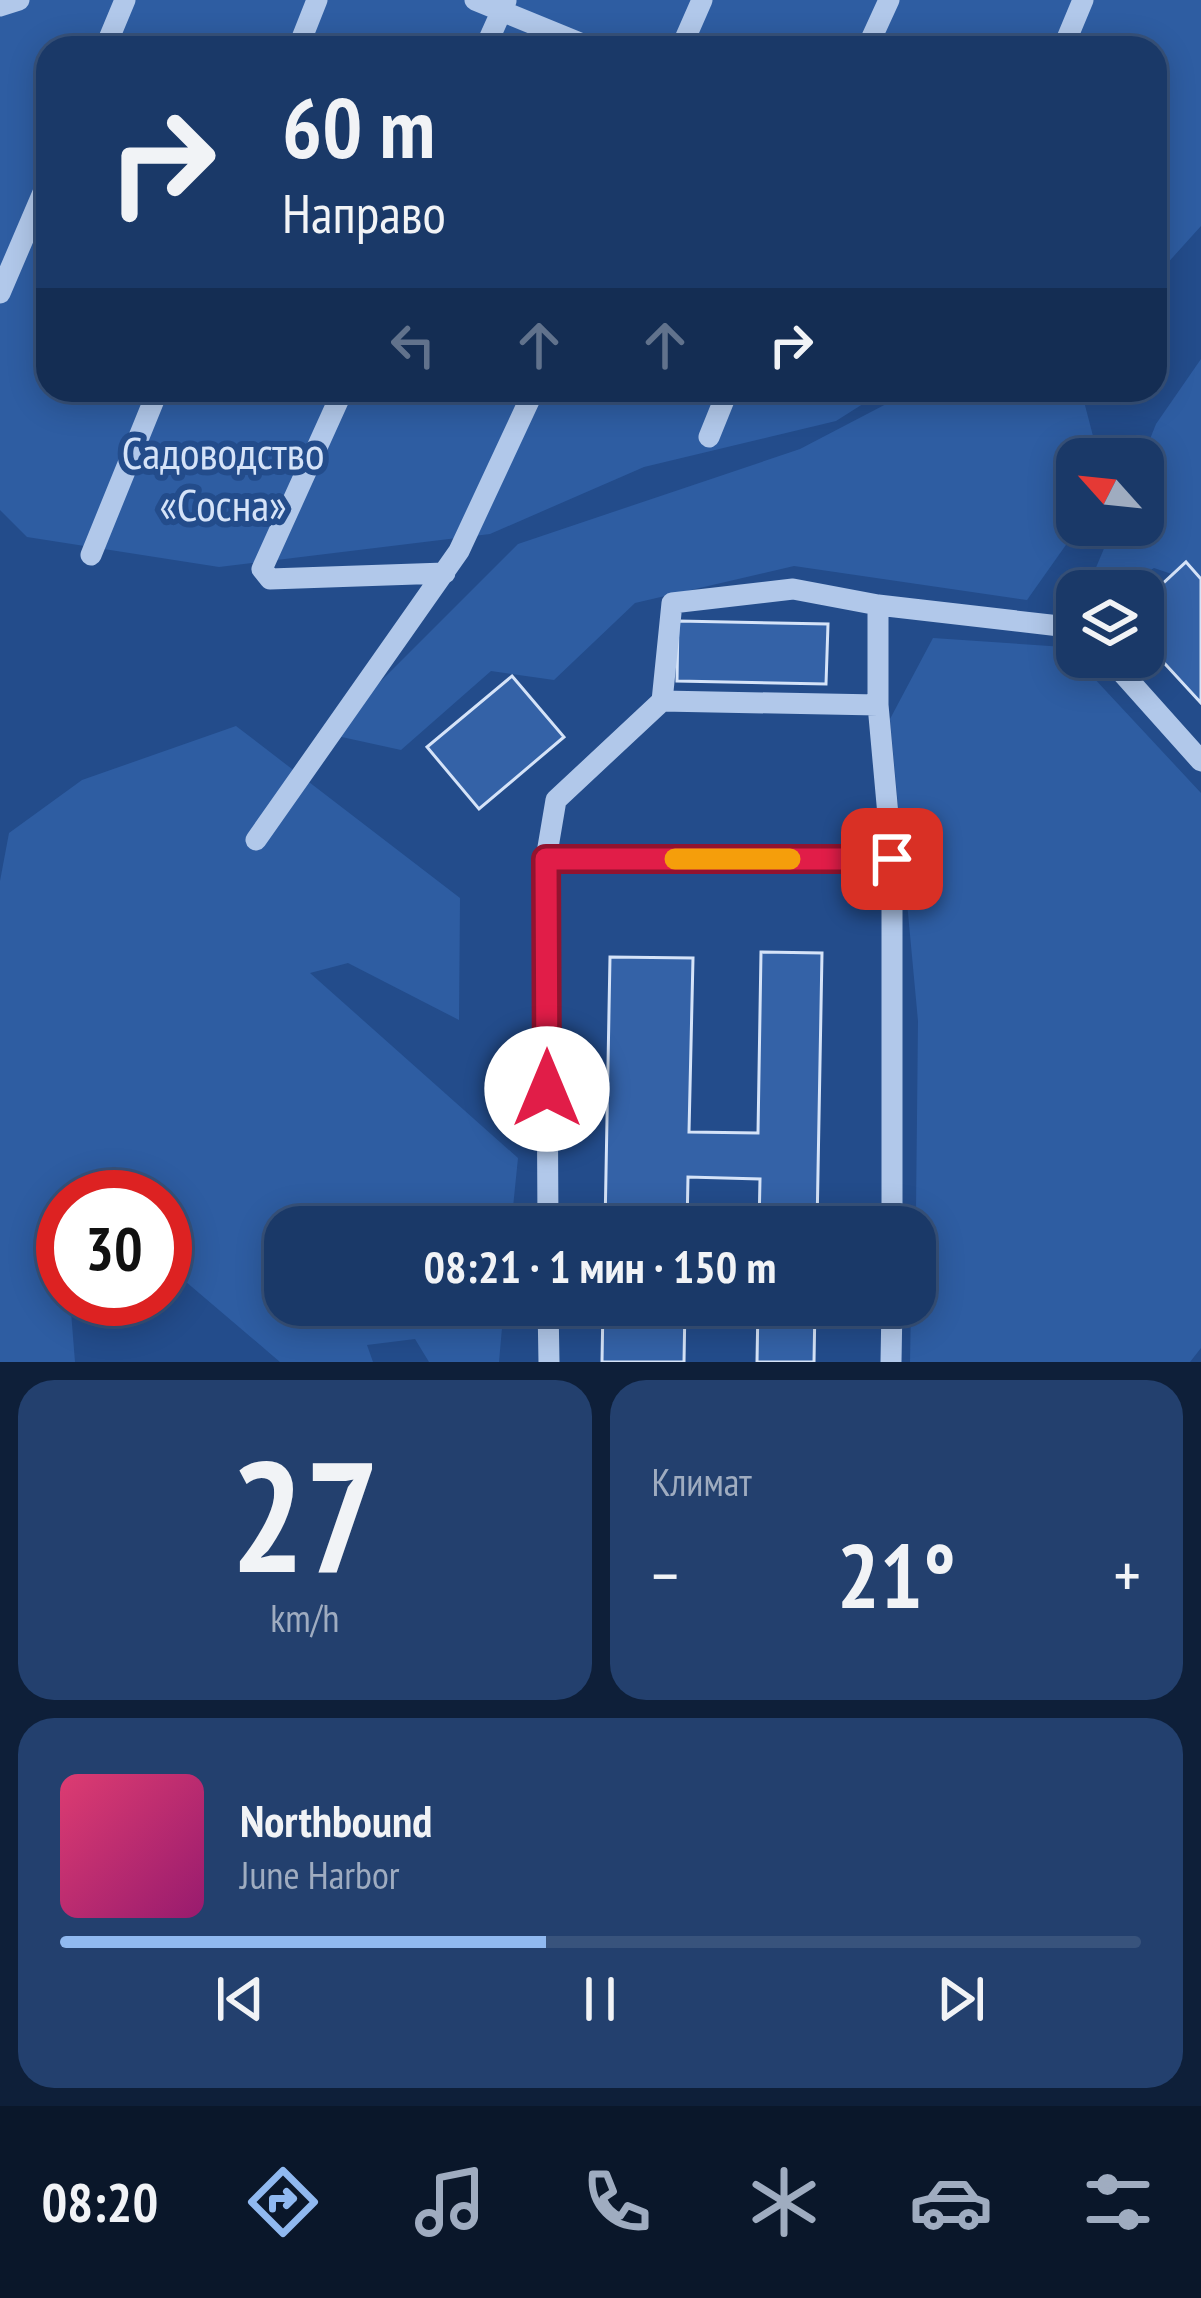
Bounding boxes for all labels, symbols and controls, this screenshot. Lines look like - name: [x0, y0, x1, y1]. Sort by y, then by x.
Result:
- text: 60 m: [282, 72, 435, 181]
- icon: right: [84, 84, 240, 240]
- text: Направо: [282, 178, 446, 248]
- icon: left: [380, 312, 446, 378]
- icon: ahead: [506, 312, 572, 378]
- icon: ahead: [632, 312, 698, 378]
- icon: right: [758, 312, 824, 378]
- park label: Садоводство «Сосна»: [122, 423, 324, 533]
- north arrow: [1056, 438, 1164, 546]
- map controls: [1056, 438, 1164, 678]
- button: layers: [1056, 570, 1164, 678]
- pin: [841, 808, 943, 910]
- icon: arrive: [859, 826, 925, 892]
- position arrow: [484, 1026, 610, 1152]
- speed limit sign: 30: [36, 1170, 192, 1326]
- text: 08:21 · 1 мин · 150 m: [424, 1237, 776, 1295]
- text: 27: [230, 1413, 379, 1615]
- text: Климат: [652, 1456, 752, 1507]
- text: 21°: [837, 1516, 956, 1633]
- text: −: [652, 1532, 679, 1617]
- text: +: [1114, 1532, 1141, 1617]
- text: km/h: [270, 1592, 339, 1643]
- text: Northbound: [240, 1791, 432, 1849]
- text: June Harbor: [240, 1849, 399, 1900]
- icon: previous: [207, 1966, 273, 2032]
- icon: pause: [567, 1966, 633, 2032]
- icon: next: [928, 1966, 994, 2032]
- icon: directions: [241, 2160, 325, 2244]
- icon: music: [408, 2160, 492, 2244]
- icon: phone: [575, 2160, 659, 2244]
- icon: climate: [742, 2160, 826, 2244]
- icon: car: [909, 2160, 993, 2244]
- icon: filters: [1076, 2160, 1160, 2244]
- text: 08:20: [41, 2167, 158, 2237]

